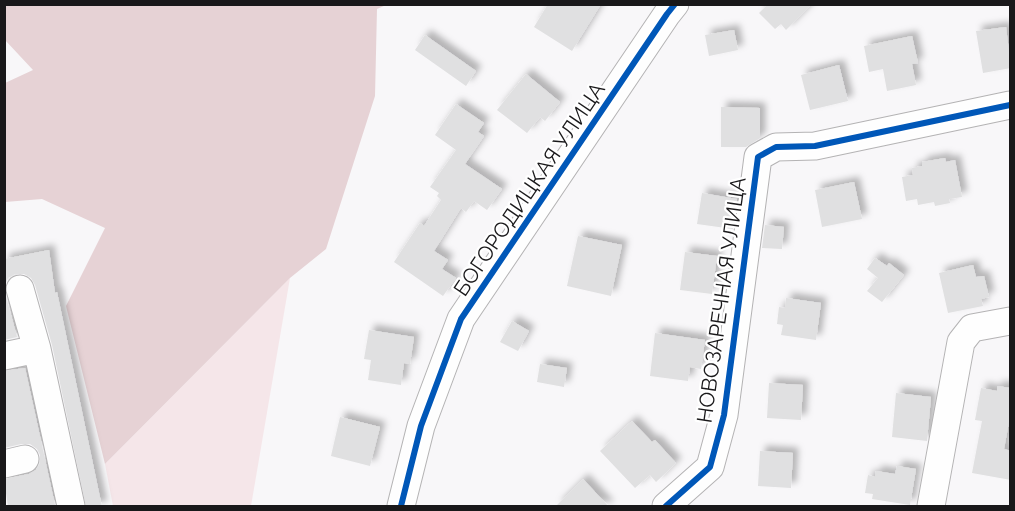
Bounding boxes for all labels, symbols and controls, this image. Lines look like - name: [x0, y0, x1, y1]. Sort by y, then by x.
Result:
- street label: БОГОРОДИЦКАЯ УЛИЦА: [448, 78, 610, 300]
- street label: НОВОЗАРЕЧНАЯ УЛИЦА: [691, 176, 751, 424]

